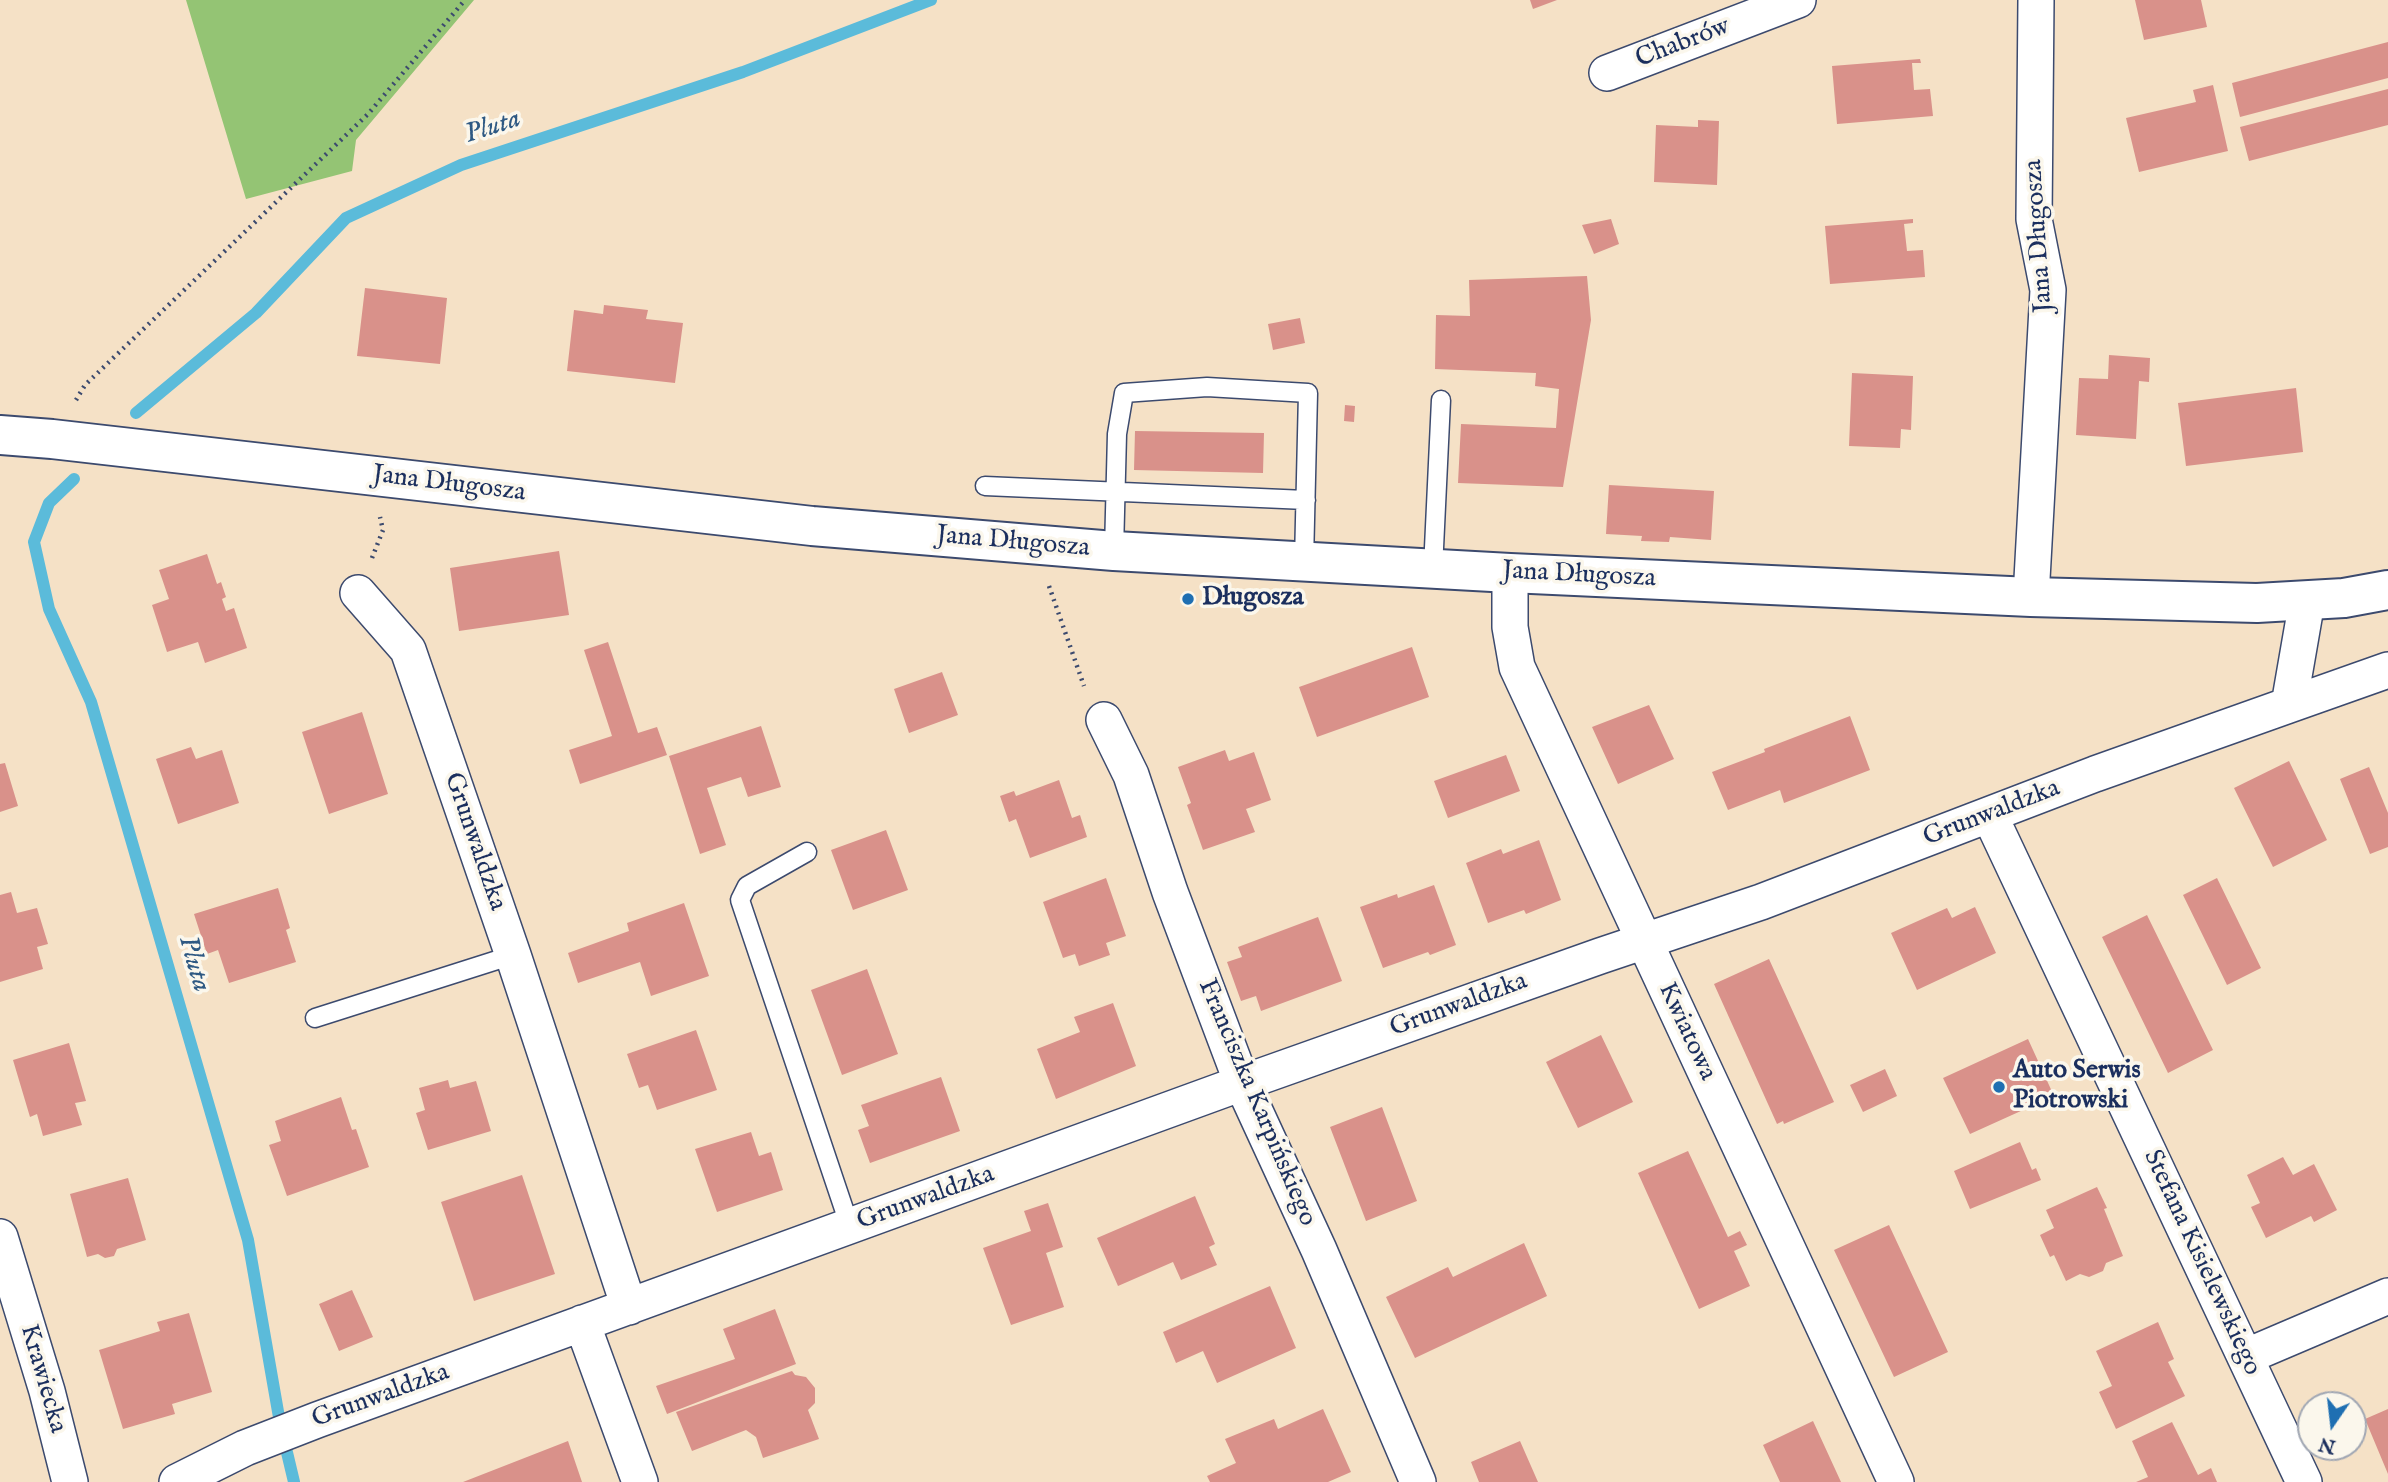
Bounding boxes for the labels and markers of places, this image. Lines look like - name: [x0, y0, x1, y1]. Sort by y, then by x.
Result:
- place label: Długosza: [1202, 583, 1304, 615]
- marker: Długosza: [1180, 591, 1196, 607]
- place label: Auto Serwis Piotrowski: [2013, 1056, 2141, 1118]
- marker: Auto Serwis Piotrowski: [1991, 1079, 2007, 1095]

